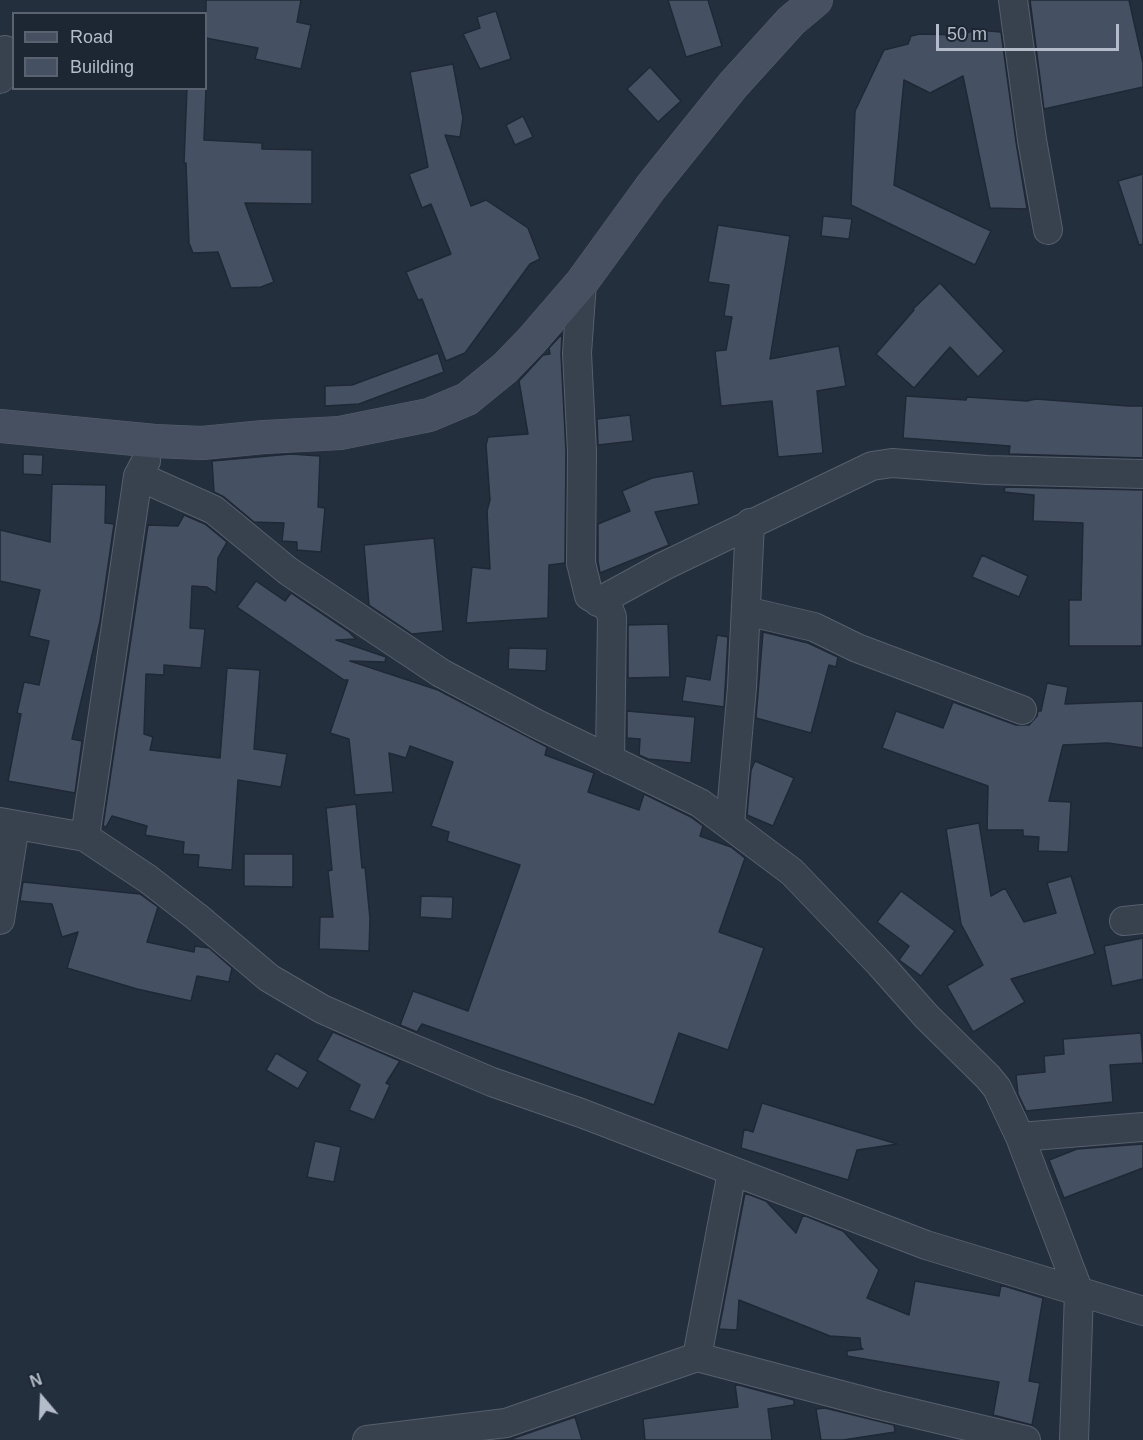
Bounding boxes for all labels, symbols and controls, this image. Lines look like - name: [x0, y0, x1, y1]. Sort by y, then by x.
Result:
- legend: [12, 12, 207, 90]
- scale bar: [939, 12, 1122, 50]
- text: 50 m: [947, 24, 987, 44]
- text: Road: [70, 27, 113, 47]
- text: Building: [70, 57, 134, 77]
- north arrow: [12, 1368, 72, 1428]
- text: N: [28, 1371, 44, 1390]

